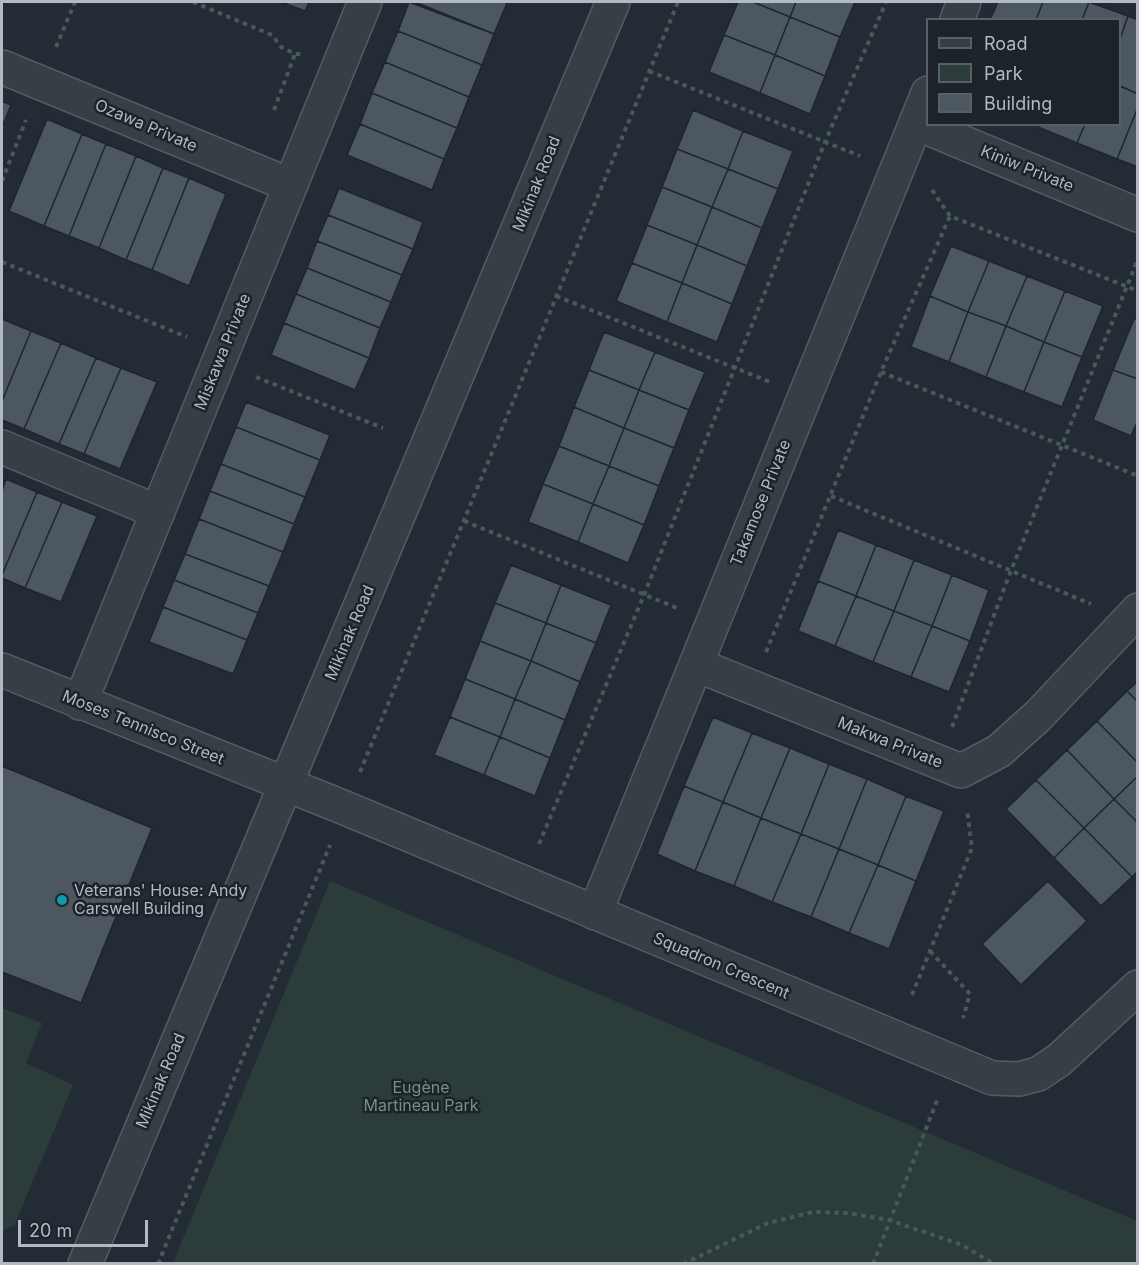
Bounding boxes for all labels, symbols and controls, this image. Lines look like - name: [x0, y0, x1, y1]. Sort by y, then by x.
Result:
- legend: [926, 18, 1121, 126]
- text: Road: [984, 33, 1027, 54]
- text: Park: [984, 63, 1023, 84]
- text: Building: [984, 93, 1052, 114]
- street label: Ozawa Private: [92, 96, 200, 156]
- street label: Mikinak Road: [509, 133, 565, 235]
- street label: Kiniw Private: [978, 142, 1076, 196]
- street label: Miskawa Private: [191, 291, 255, 413]
- street label: Takamose Private: [727, 437, 795, 569]
- street label: Mikinak Road: [321, 583, 379, 683]
- street label: Moses Tennisco Street: [59, 687, 227, 769]
- street label: Makwa Private: [835, 713, 945, 773]
- place label: Veterans' House: Andy Carswell Building: [74, 881, 247, 919]
- marker: Veterans' House: Andy Carswell Building: [55, 893, 69, 907]
- street label: Squadron Crescent: [650, 929, 792, 1003]
- street label: Mikinak Road: [132, 1031, 190, 1131]
- park label: Eugène Martineau Park: [364, 1078, 478, 1116]
- scale bar: [21, 1208, 152, 1246]
- text: 20 m: [29, 1220, 72, 1241]

